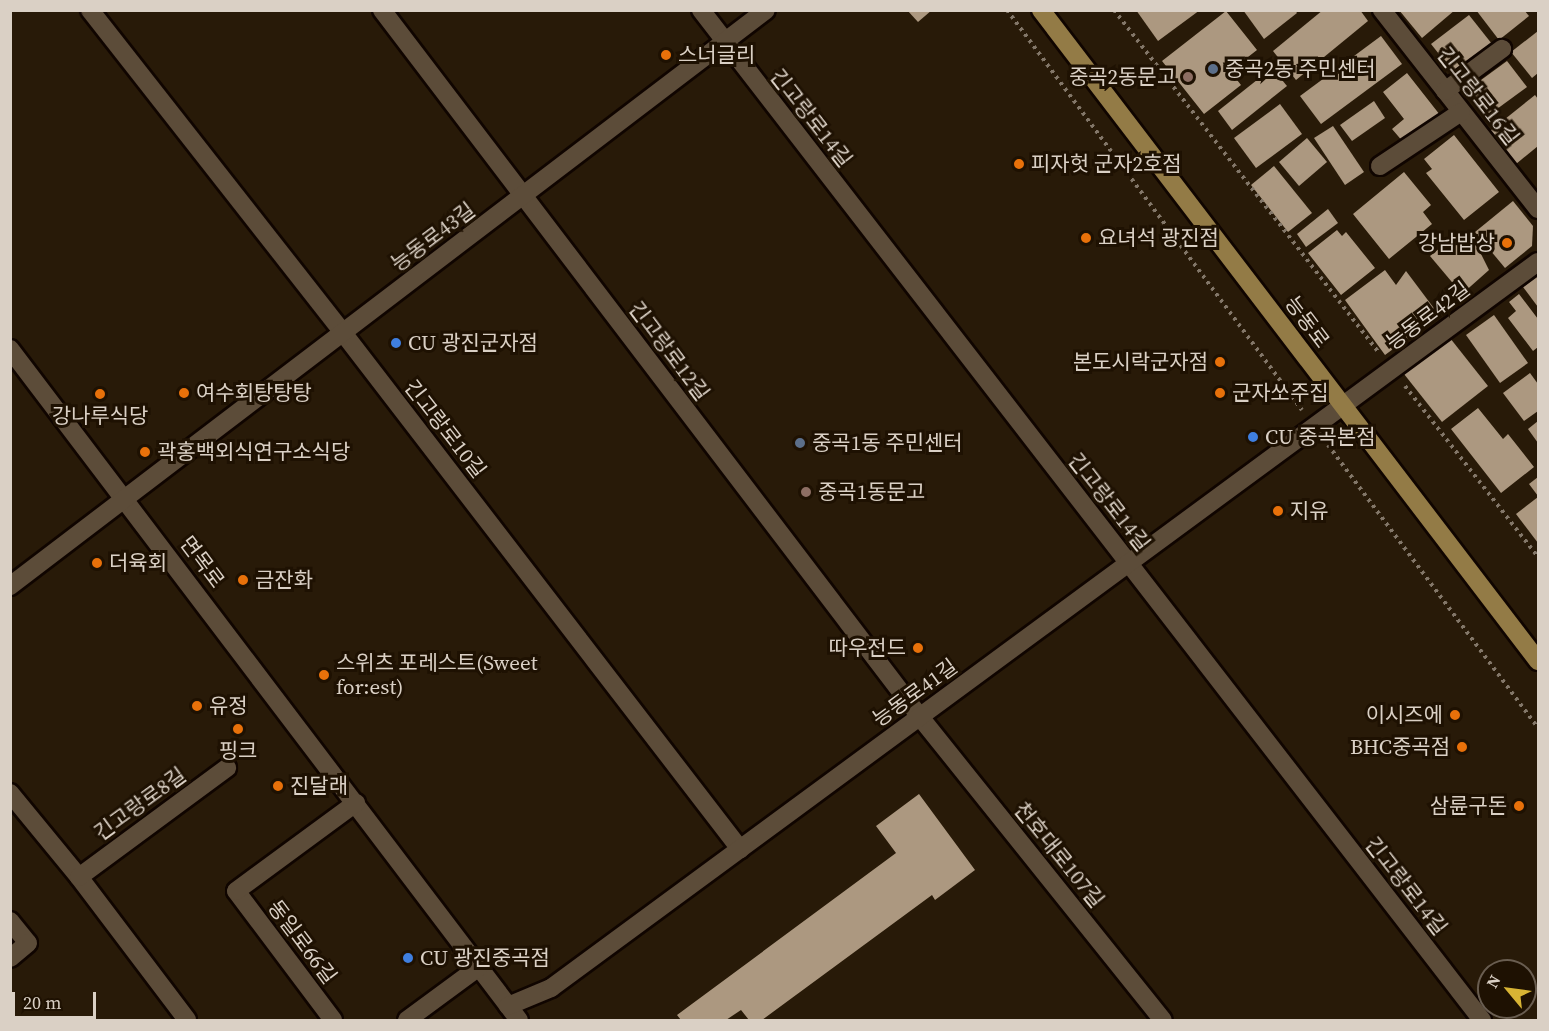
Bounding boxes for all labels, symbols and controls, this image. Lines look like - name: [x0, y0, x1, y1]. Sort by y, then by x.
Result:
- place label: 스너글리: [678, 42, 755, 68]
- street label: 긴고랑로16길: [1432, 42, 1524, 150]
- marker: 스너글리: [659, 48, 673, 62]
- place label: 중곡2동 주민센터: [1225, 56, 1376, 82]
- marker: 중곡2동 주민센터: [1206, 62, 1220, 76]
- street label: 긴고랑로14길: [765, 64, 857, 172]
- place label: 중곡2동문고: [1069, 64, 1176, 90]
- marker: 중곡2동문고: [1181, 70, 1195, 84]
- place label: 피자헛 군자2호점: [1031, 151, 1182, 177]
- marker: 피자헛 군자2호점: [1012, 157, 1026, 171]
- street label: 능동로43길: [386, 197, 480, 277]
- place label: 요녀석 광진점: [1098, 225, 1219, 251]
- place label: 강남밥상: [1418, 230, 1495, 256]
- marker: 요녀석 광진점: [1079, 231, 1093, 245]
- marker: 강남밥상: [1500, 236, 1514, 250]
- street label: 능동로42길: [1381, 276, 1475, 356]
- street label: 능동로: [1279, 291, 1335, 353]
- street label: 긴고랑로12길: [624, 296, 714, 406]
- place label: CU 광진군자점: [408, 330, 538, 356]
- marker: CU 광진군자점: [389, 336, 403, 350]
- place label: 본도시락군자점: [1073, 349, 1208, 375]
- marker: 본도시락군자점: [1213, 355, 1227, 369]
- street label: 긴고랑로10길: [399, 375, 491, 483]
- place label: 여수회탕탕탕: [196, 380, 312, 406]
- place label: 군자쏘주집: [1232, 380, 1329, 406]
- marker: 여수회탕탕탕: [177, 386, 191, 400]
- marker: 군자쏘주집: [1213, 386, 1227, 400]
- marker: 강나루식당: [93, 387, 107, 401]
- place label: 강나루식당: [52, 403, 148, 429]
- place label: CU 중곡본점: [1265, 424, 1375, 450]
- place label: 중곡1동 주민센터: [812, 430, 963, 456]
- marker: CU 중곡본점: [1246, 430, 1260, 444]
- marker: 중곡1동 주민센터: [793, 436, 807, 450]
- place label: 곽홍백외식연구소식당: [157, 439, 350, 465]
- marker: 곽홍백외식연구소식당: [138, 445, 152, 459]
- street label: 긴고랑로14길: [1063, 448, 1155, 556]
- place label: 중곡1동문고: [818, 479, 925, 505]
- marker: 중곡1동문고: [799, 485, 813, 499]
- place label: 지유: [1290, 498, 1329, 524]
- marker: 지유: [1271, 504, 1285, 518]
- street label: 면목로: [174, 531, 230, 593]
- place label: 더육회: [109, 550, 167, 576]
- marker: 더육회: [90, 556, 104, 570]
- place label: 금잔화: [255, 567, 313, 593]
- marker: 금잔화: [236, 573, 250, 587]
- place label: 따우전드: [829, 635, 906, 661]
- marker: 따우전드: [911, 641, 925, 655]
- place label: 스위츠 포레스트(Sweet for:est): [336, 650, 537, 700]
- street label: 능동로41길: [868, 654, 962, 732]
- marker: 스위츠 포레스트(Sweet for:est): [317, 668, 331, 682]
- place label: 유정: [209, 693, 248, 719]
- marker: 유정: [190, 699, 204, 713]
- place label: 이시즈에: [1366, 702, 1443, 728]
- marker: 이시즈에: [1448, 708, 1462, 722]
- marker: 핑크: [231, 722, 245, 736]
- place label: BHC중곡점: [1350, 734, 1450, 760]
- place label: 핑크: [219, 738, 257, 764]
- marker: BHC중곡점: [1455, 740, 1469, 754]
- street label: 긴고랑로8길: [89, 762, 191, 846]
- place label: 진달래: [290, 773, 348, 799]
- marker: 진달래: [271, 779, 285, 793]
- place label: 삼륜구돈: [1430, 793, 1507, 819]
- street label: 천호대로107길: [1009, 797, 1109, 913]
- marker: 삼륜구돈: [1512, 799, 1526, 813]
- street label: 긴고랑로14길: [1360, 832, 1452, 940]
- street label: 동일로66길: [262, 895, 342, 989]
- place label: CU 광진중곡점: [420, 945, 550, 971]
- marker: CU 광진중곡점: [401, 951, 415, 965]
- north arrow: [1477, 959, 1537, 1019]
- text: N: [1481, 971, 1505, 992]
- scale bar: [15, 980, 99, 1018]
- text: 20 m: [23, 990, 61, 1015]

